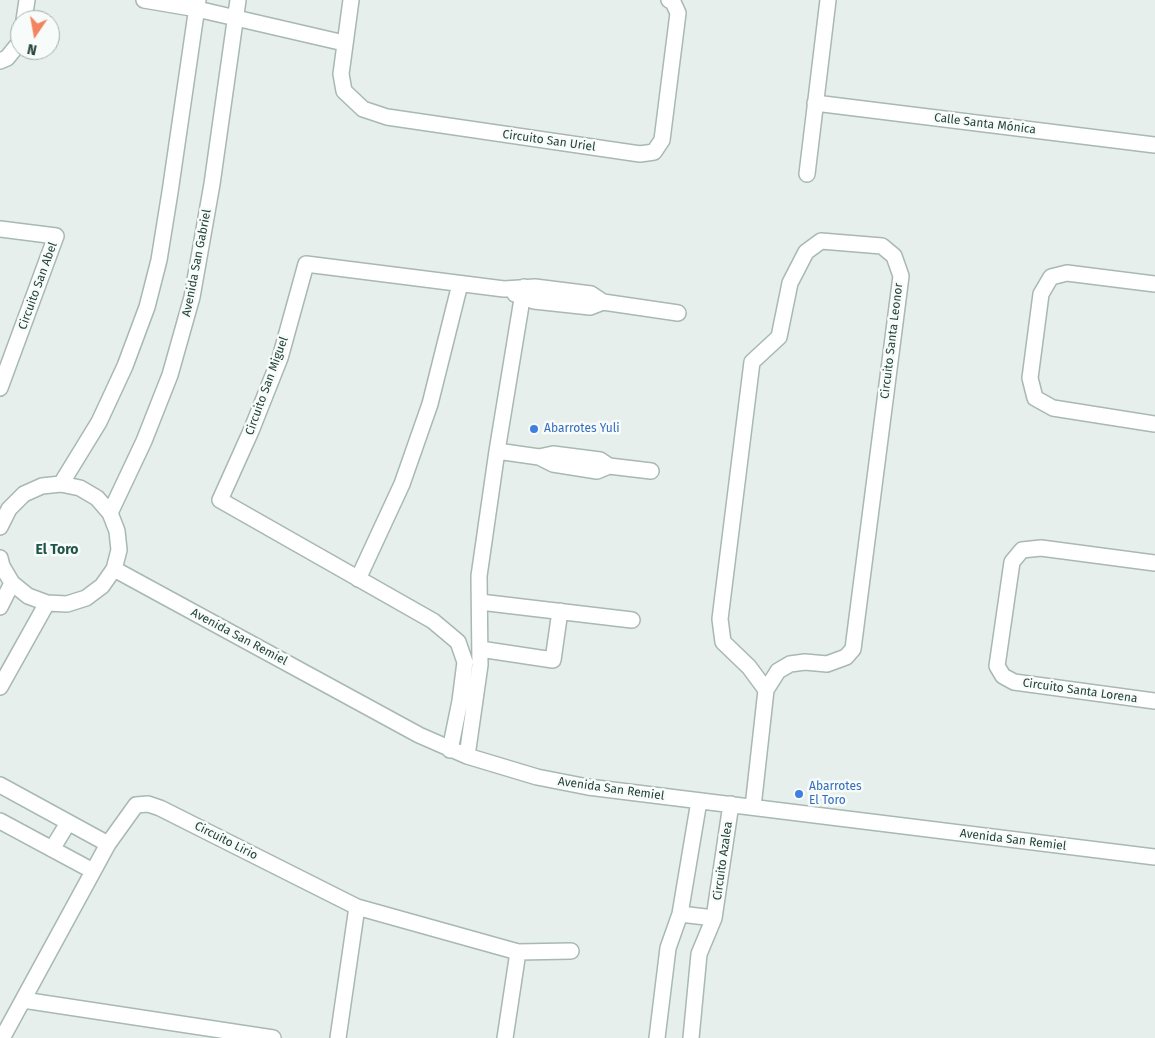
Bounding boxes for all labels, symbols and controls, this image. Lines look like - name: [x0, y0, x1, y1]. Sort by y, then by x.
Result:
- north arrow: [10, 10, 60, 60]
- text: N: [26, 40, 38, 58]
- street label: Calle Santa Mónica: [933, 111, 1037, 137]
- street label: Circuito San Uriel: [501, 127, 597, 155]
- street label: Avenida San Gabriel: [180, 208, 214, 318]
- street label: Circuito San Abel: [15, 240, 61, 332]
- street label: Circuito Santa Leonor: [878, 282, 906, 400]
- street label: Circuito San Miguel: [242, 335, 292, 437]
- place label: Abarrotes Yuli: [544, 422, 620, 436]
- marker: Abarrotes Yuli: [528, 423, 540, 435]
- district label: El Toro: [35, 542, 79, 558]
- street label: Avenida San Remiel: [188, 605, 290, 669]
- street label: Circuito Santa Lorena: [1022, 676, 1138, 706]
- street label: Avenida San Remiel: [557, 774, 665, 804]
- place label: Abarrotes El Toro: [809, 780, 862, 808]
- marker: Abarrotes El Toro: [793, 788, 805, 800]
- street label: Circuito Lirio: [192, 819, 260, 863]
- street label: Circuito Azalea: [710, 821, 736, 901]
- street label: Avenida San Remiel: [959, 826, 1067, 854]

